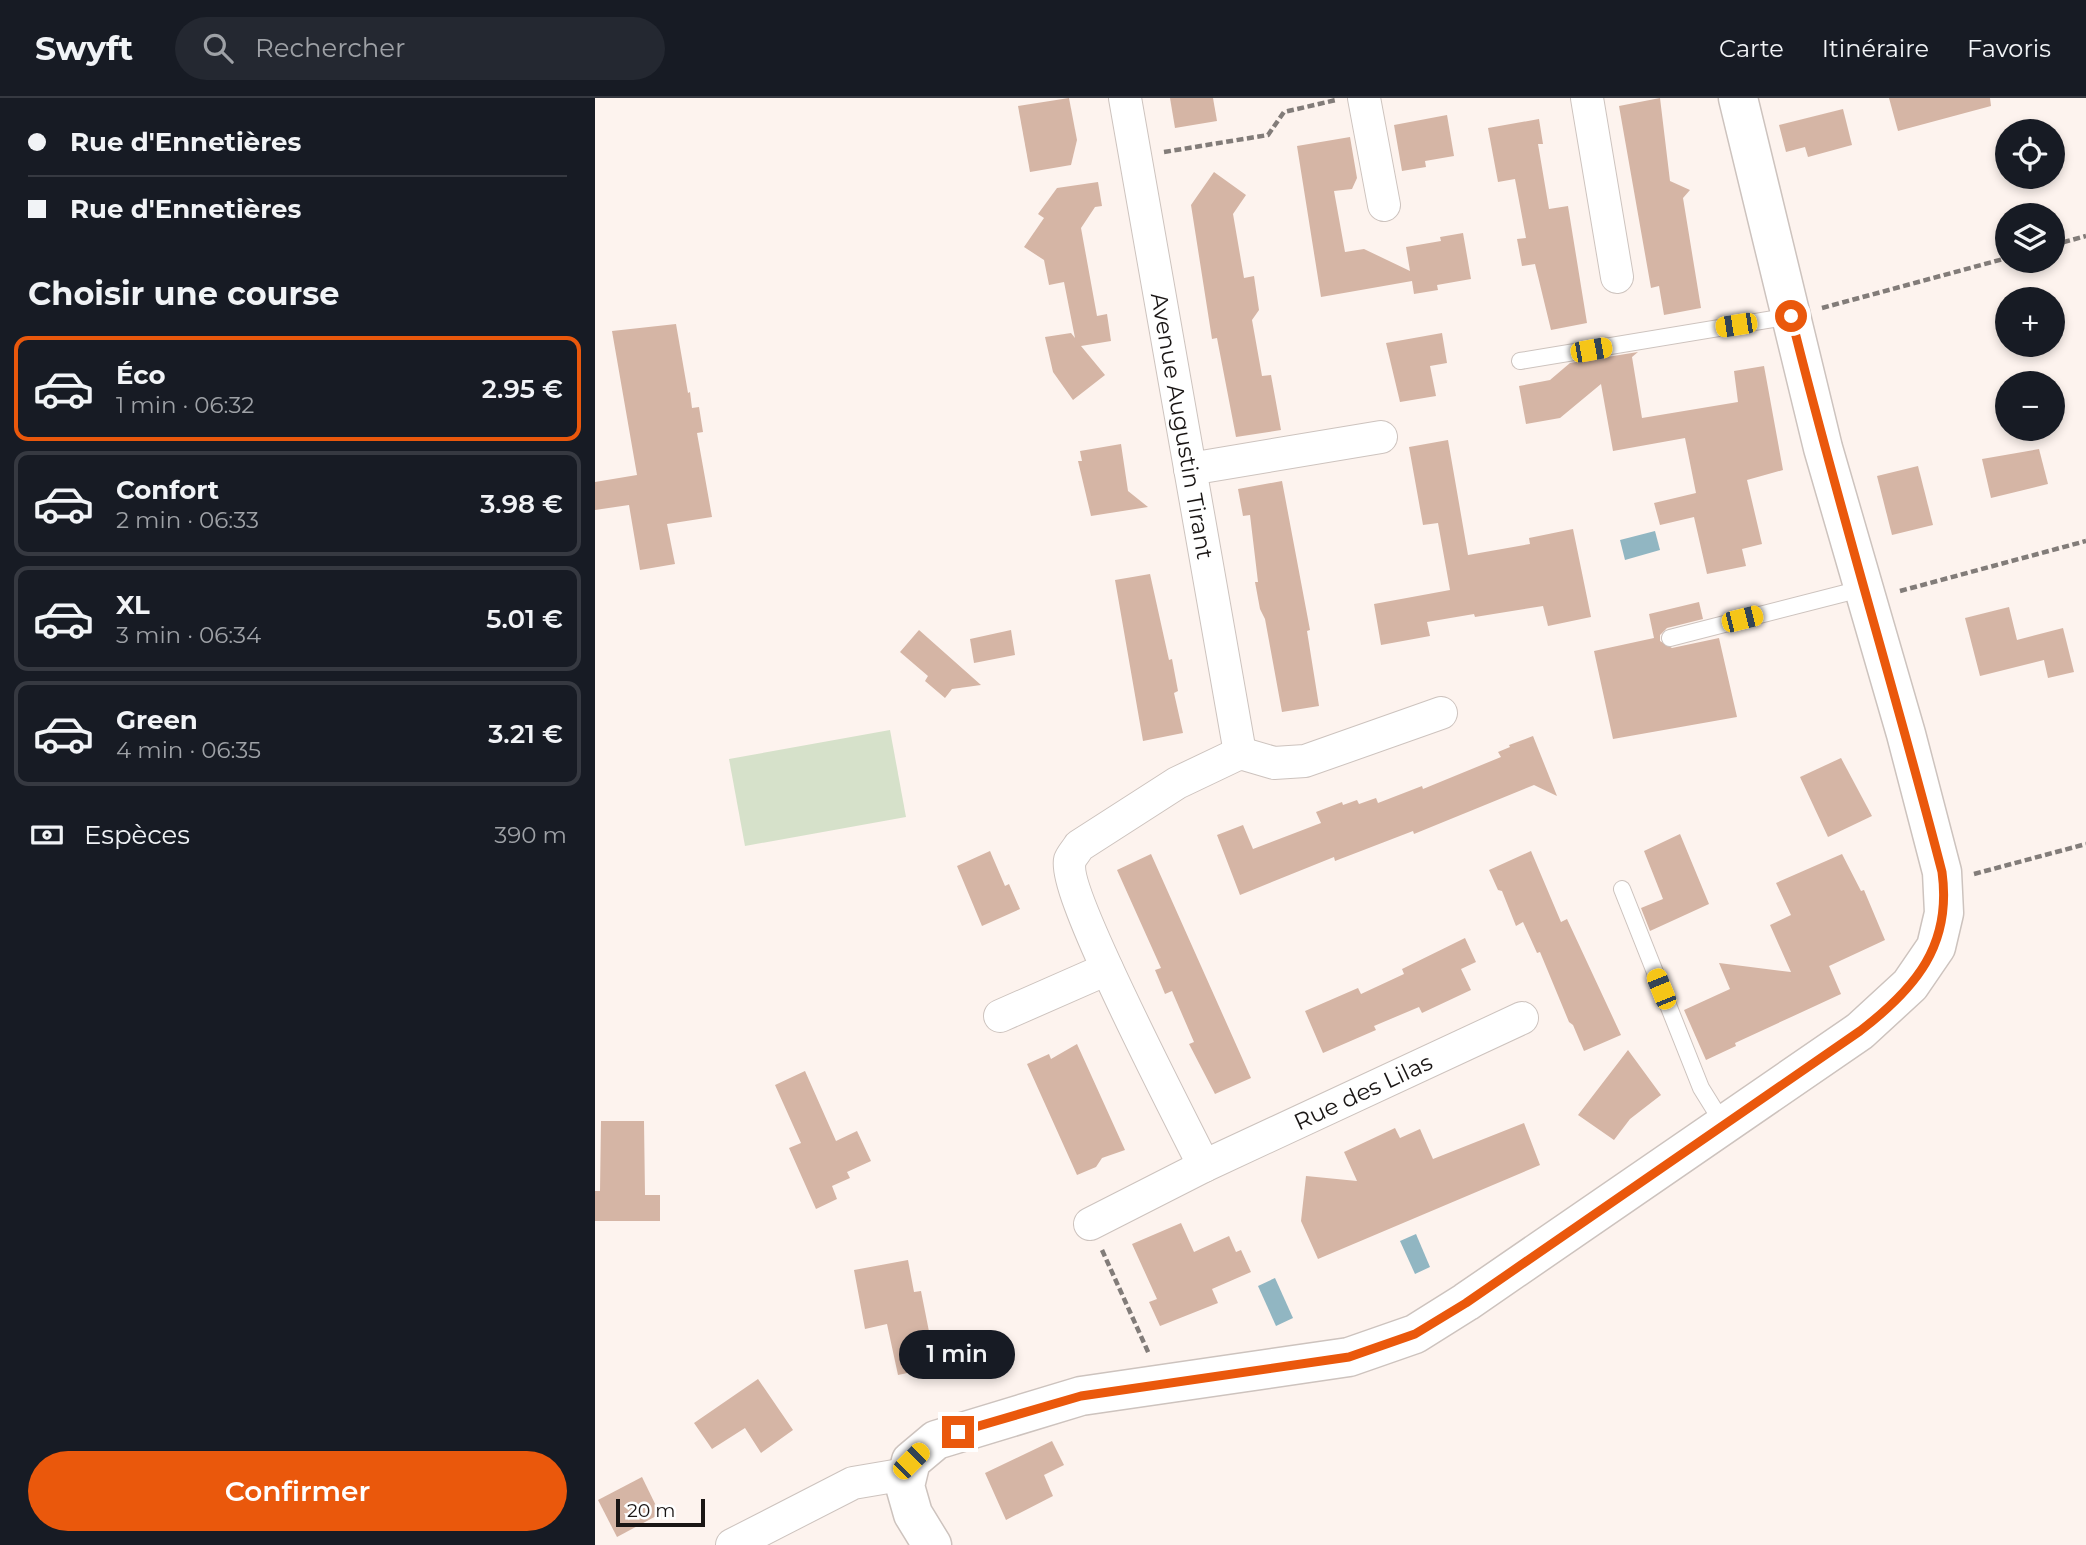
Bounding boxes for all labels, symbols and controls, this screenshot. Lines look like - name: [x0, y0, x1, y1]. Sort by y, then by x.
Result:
- search box: [175, 17, 665, 80]
- text: Swyft: [35, 28, 133, 68]
- icon: search: [199, 29, 237, 67]
- text: Rechercher: [255, 32, 406, 64]
- text: Carte: [1719, 34, 1784, 63]
- text: Itinéraire: [1822, 34, 1929, 63]
- text: Favoris: [1967, 34, 2051, 63]
- map controls: [1995, 119, 2065, 441]
- button: locate: [1995, 119, 2065, 189]
- text: Rue d'Ennetières: [70, 126, 301, 158]
- text: Rue d'Ennetières: [70, 193, 301, 225]
- button: layers: [1995, 203, 2065, 273]
- text: Choisir une course: [28, 274, 340, 313]
- button: +: [1995, 287, 2065, 357]
- street label: Avenue Augustin Tirant: [1145, 291, 1219, 561]
- route start: [1775, 300, 1807, 332]
- car: [1714, 311, 1759, 339]
- car: [1569, 336, 1614, 364]
- icon: car: [32, 357, 95, 420]
- text: Éco: [116, 359, 166, 391]
- button: −: [1995, 371, 2065, 441]
- text: 2.95 €: [482, 373, 563, 405]
- text: 1 min · 06:32: [116, 391, 254, 419]
- icon: car: [32, 472, 95, 535]
- text: Confort: [116, 474, 219, 506]
- text: 3.98 €: [480, 488, 563, 520]
- text: 2 min · 06:33: [116, 506, 259, 534]
- icon: car: [32, 587, 95, 650]
- text: XL: [116, 589, 150, 621]
- text: 5.01 €: [486, 603, 563, 635]
- car: [1720, 604, 1765, 634]
- text: 3 min · 06:34: [116, 621, 261, 649]
- icon: car: [32, 702, 95, 765]
- text: Green: [116, 704, 198, 736]
- text: 3.21 €: [488, 718, 563, 750]
- text: 4 min · 06:35: [116, 736, 261, 764]
- icon: cash: [28, 816, 66, 854]
- text: Espèces: [84, 819, 190, 851]
- text: 390 m: [494, 821, 567, 849]
- car: [1644, 966, 1679, 1012]
- street label: Rue des Lilas: [1289, 1048, 1437, 1136]
- callout: 1 min: [900, 1330, 1016, 1380]
- text: 1 min: [926, 1340, 988, 1368]
- route end: [942, 1416, 974, 1448]
- car: [889, 1439, 934, 1483]
- button: Confirmer: [28, 1451, 567, 1531]
- scale bar: [616, 1496, 705, 1528]
- text: 20 m: [627, 1499, 675, 1522]

